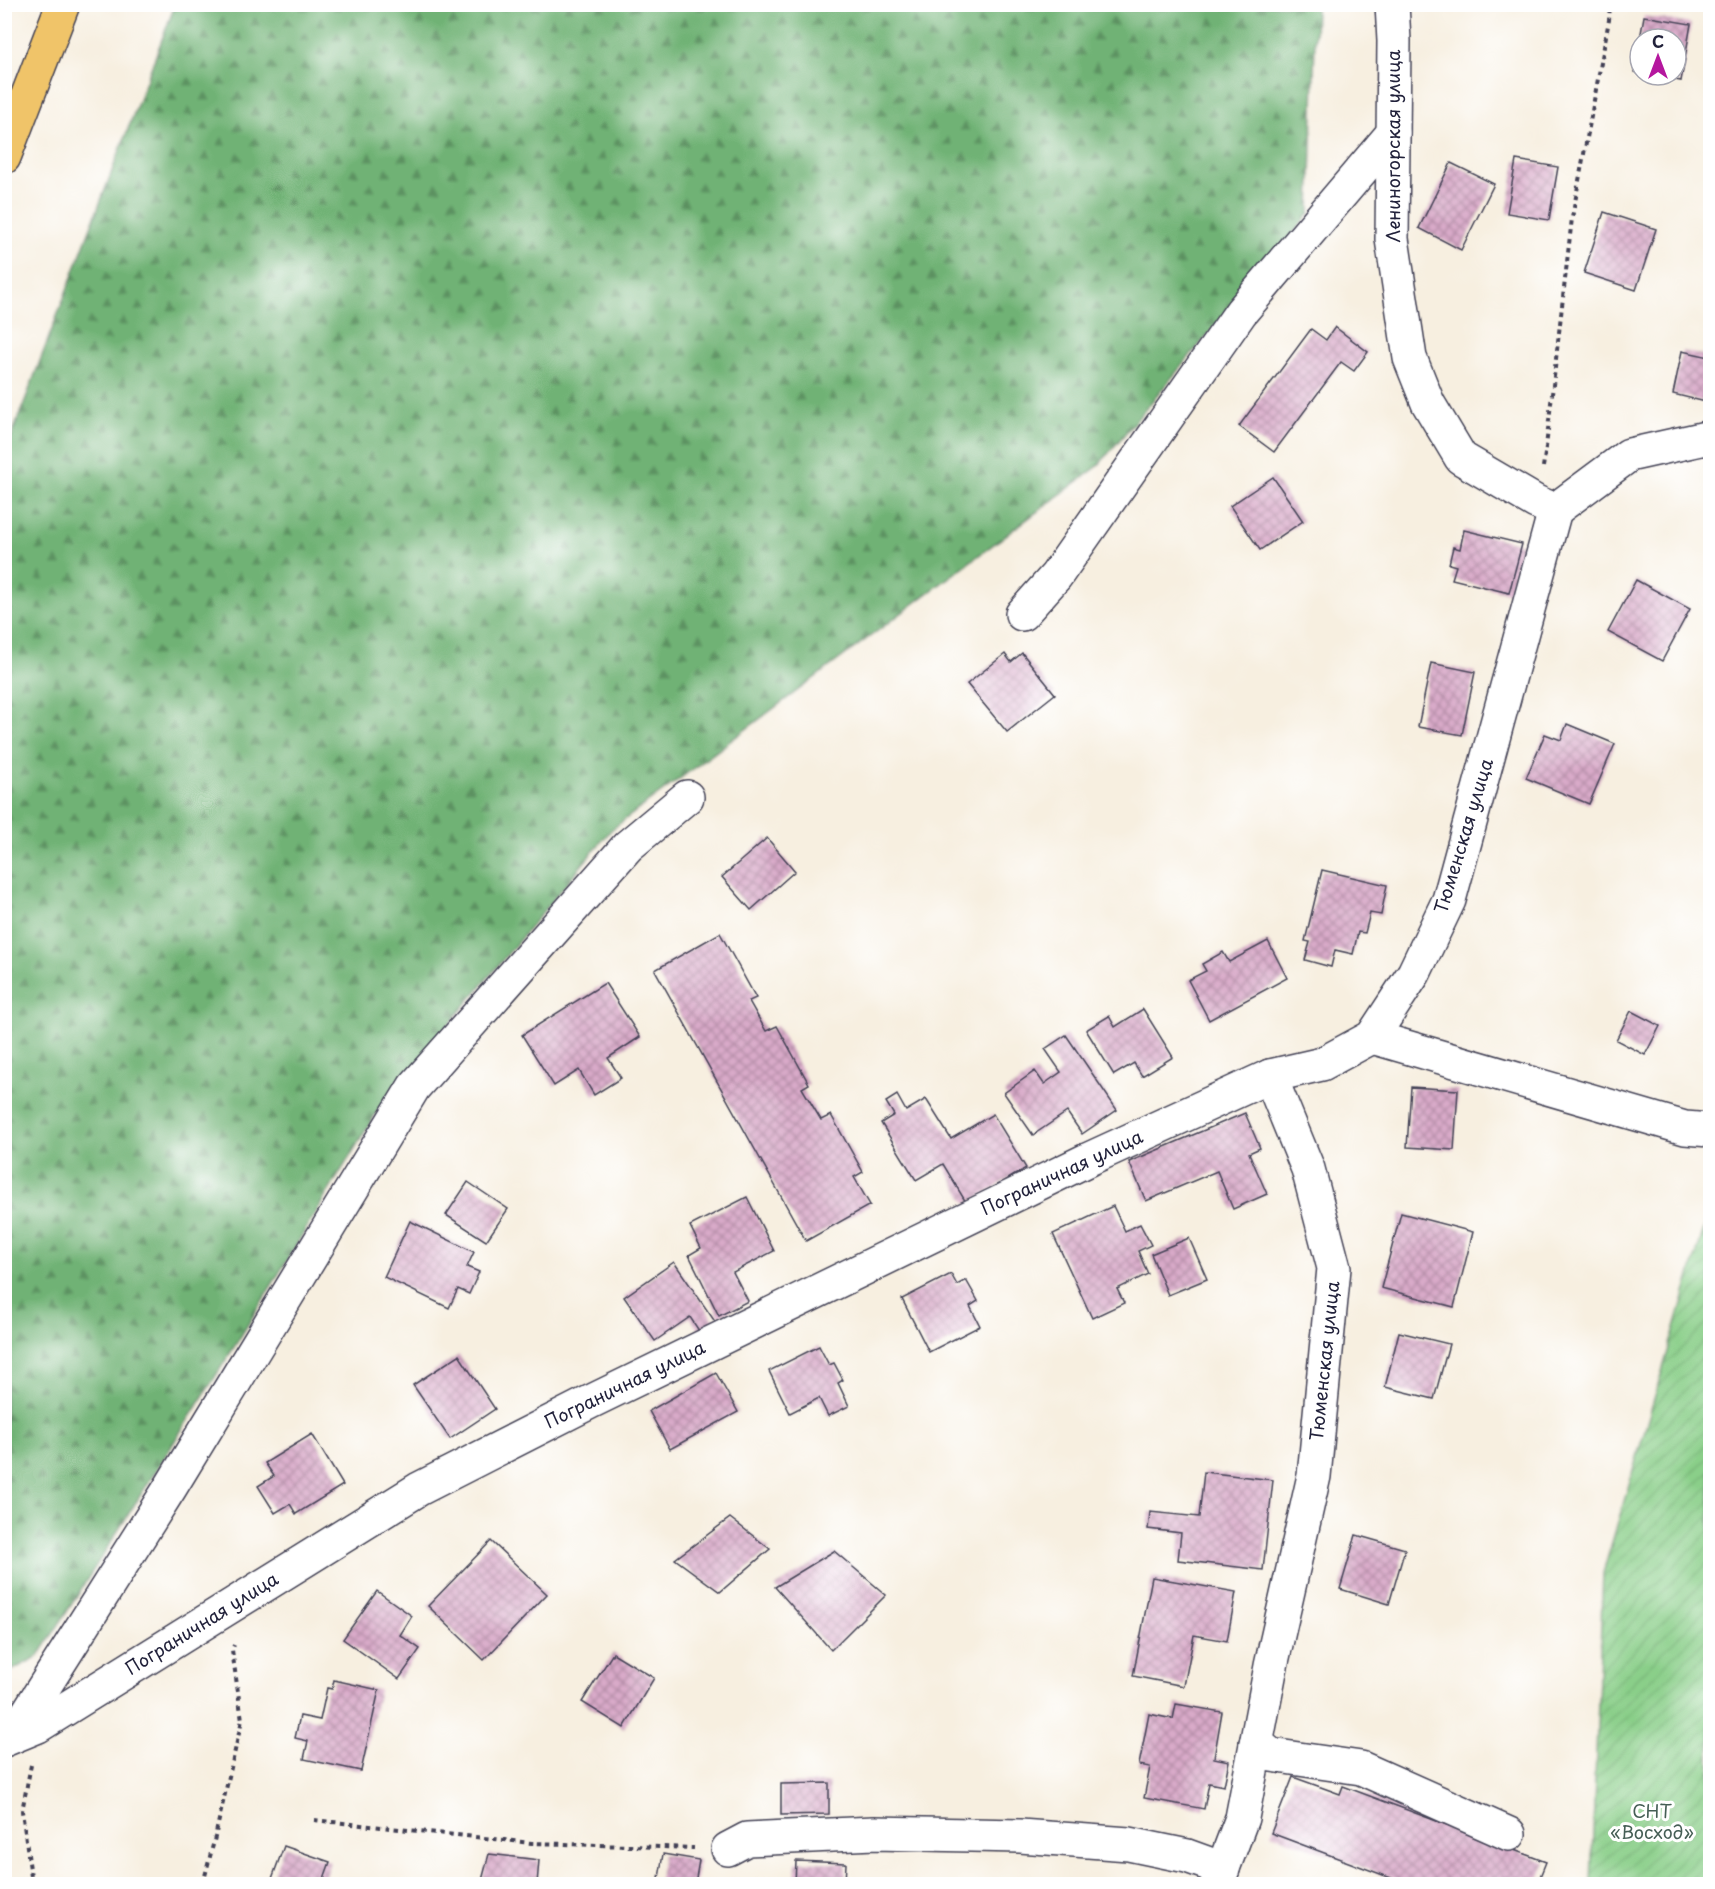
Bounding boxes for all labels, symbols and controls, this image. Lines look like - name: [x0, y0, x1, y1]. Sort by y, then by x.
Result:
- north arrow: [1628, 27, 1688, 87]
- text: С: [1652, 29, 1664, 53]
- street label: Лениногорская улица: [1379, 49, 1406, 242]
- street label: Тюменская улица: [1426, 754, 1499, 916]
- street label: Пограничная улица: [976, 1122, 1147, 1221]
- street label: Тюменская улица: [1302, 1279, 1345, 1442]
- street label: Пограничная улица: [539, 1333, 710, 1434]
- street label: Пограничная улица: [119, 1564, 284, 1681]
- park label: СНТ «Восход»: [1610, 1797, 1694, 1845]

